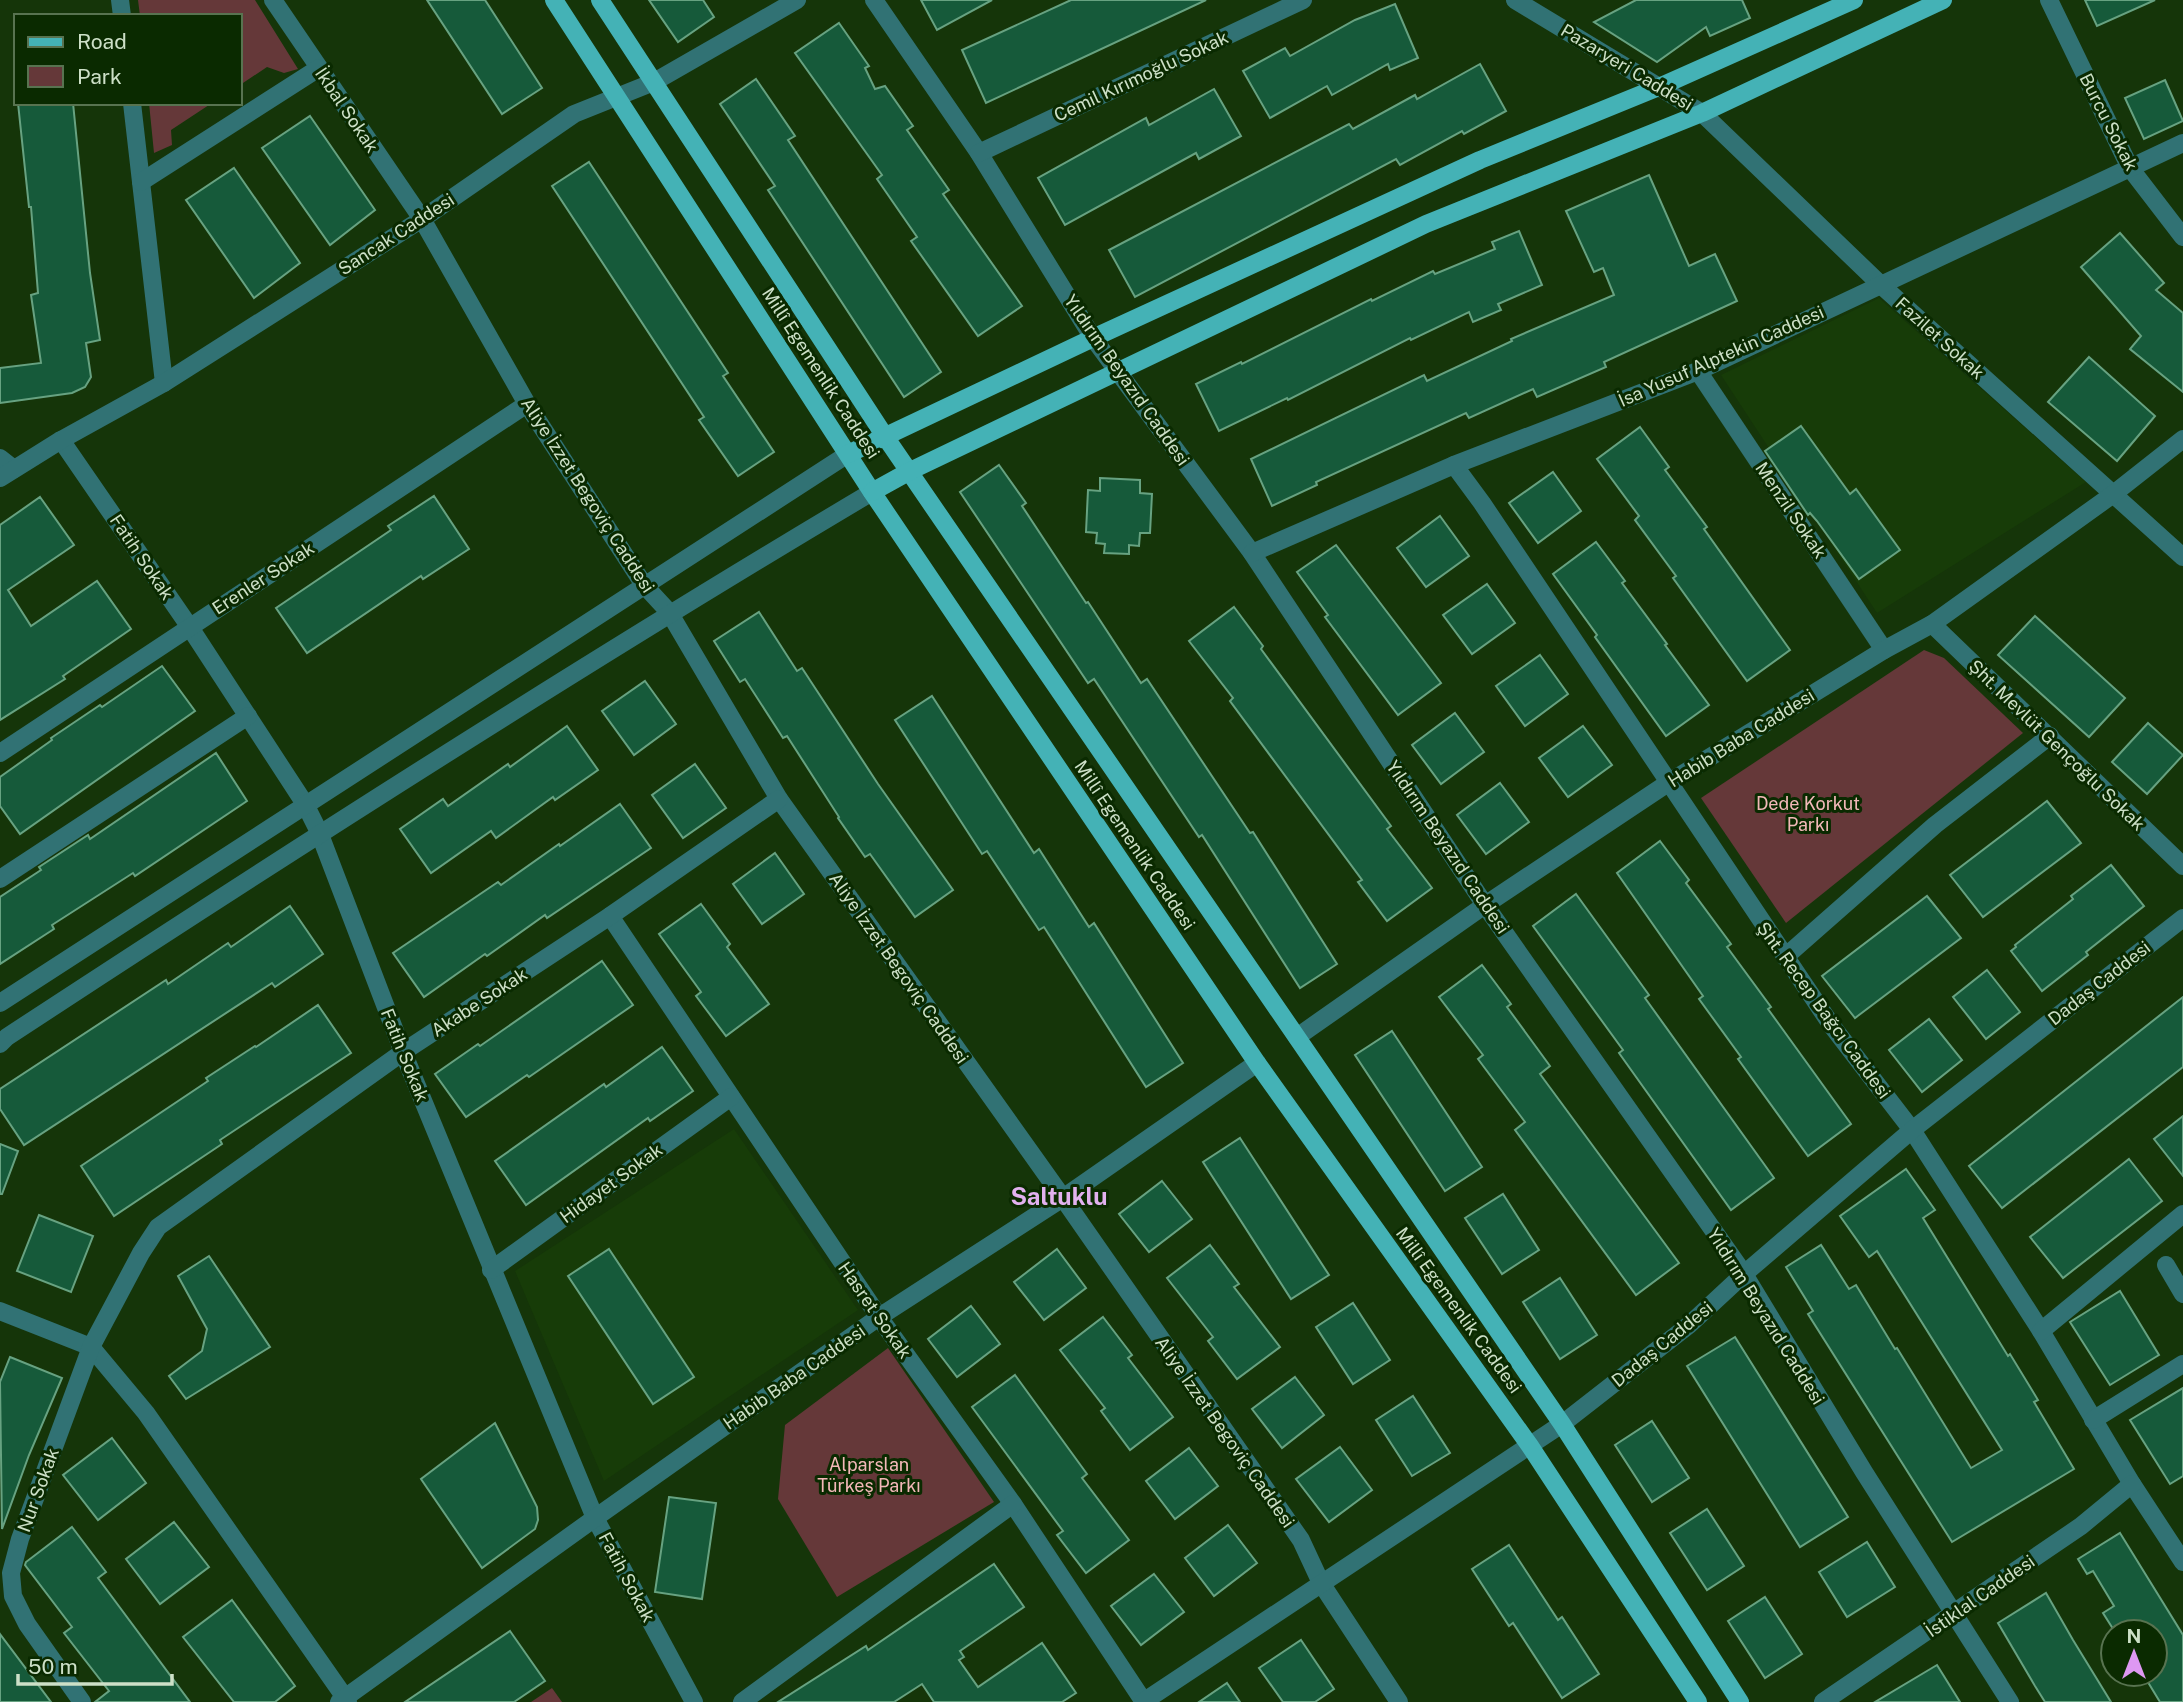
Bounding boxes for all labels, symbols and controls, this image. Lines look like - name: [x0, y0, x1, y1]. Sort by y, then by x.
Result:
- legend: [14, 14, 242, 105]
- street label: Pazaryeri Caddesi: [1557, 19, 1697, 115]
- street label: Cemil Kırımoğlu Sokak: [1051, 26, 1231, 126]
- text: Road: [77, 29, 127, 54]
- street label: İkbal Sokak: [311, 63, 384, 156]
- text: Park: [77, 64, 122, 89]
- street label: Burcu Sokak: [2076, 70, 2142, 174]
- street label: Sancak Caddesi: [334, 189, 458, 279]
- street label: Millî Egemenlik Caddesi: [758, 283, 884, 463]
- street label: Yıldırım Beyazıd Caddesi: [1060, 290, 1194, 470]
- street label: Fazilet Sokak: [1891, 293, 1989, 383]
- street label: İsa Yusuf Alptekin Caddesi: [1615, 300, 1827, 411]
- street label: Aliye İzzet Begoviç Caddesi: [517, 393, 660, 596]
- street label: Menzil Sokak: [1751, 458, 1831, 562]
- street label: Fatih Sokak: [106, 510, 178, 604]
- street label: Erenler Sokak: [208, 537, 318, 619]
- street label: Şht. Mevlüt Gençoğlu Sokak: [1965, 655, 2149, 835]
- street label: Habib Baba Caddesi: [1664, 684, 1818, 792]
- street label: Millî Egemenlik Caddesi: [1070, 756, 1200, 934]
- street label: Yıldırım Beyazıd Caddesi: [1382, 757, 1514, 937]
- park label: Dede Korkut Parkı: [1756, 793, 1860, 835]
- street label: Aliye İzzet Begoviç Caddesi: [825, 868, 974, 1068]
- street label: Şht. Recep Bağcı Caddesi: [1753, 918, 1895, 1102]
- street label: Dadaş Caddesi: [2044, 937, 2154, 1029]
- street label: Akabe Sokak: [427, 963, 531, 1041]
- street label: Fatih Sokak: [377, 1005, 433, 1105]
- street label: Hidayet Sokak: [556, 1139, 666, 1227]
- district label: Saltuklu: [1010, 1182, 1108, 1210]
- street label: Millî Egemenlik Caddesi: [1392, 1223, 1526, 1397]
- street label: Yıldırım Beyazıd Caddesi: [1703, 1224, 1829, 1408]
- street label: Hasret Sokak: [834, 1258, 916, 1362]
- street label: Dadaş Caddesi: [1607, 1297, 1717, 1391]
- street label: Habib Baba Caddesi: [719, 1320, 869, 1434]
- street label: Aliye İzzet Begoviç Caddesi: [1151, 1332, 1300, 1532]
- street label: Nur Sokak: [13, 1445, 63, 1535]
- park label: Alparslan Türkeş Parkı: [817, 1454, 921, 1496]
- street label: Fatih Sokak: [595, 1529, 659, 1625]
- street label: İstiklal Caddesi: [1921, 1550, 2039, 1641]
- north arrow: [2099, 1618, 2169, 1688]
- text: N: [2127, 1625, 2141, 1647]
- scale bar: [18, 1642, 172, 1686]
- text: 50 m: [28, 1654, 78, 1679]

